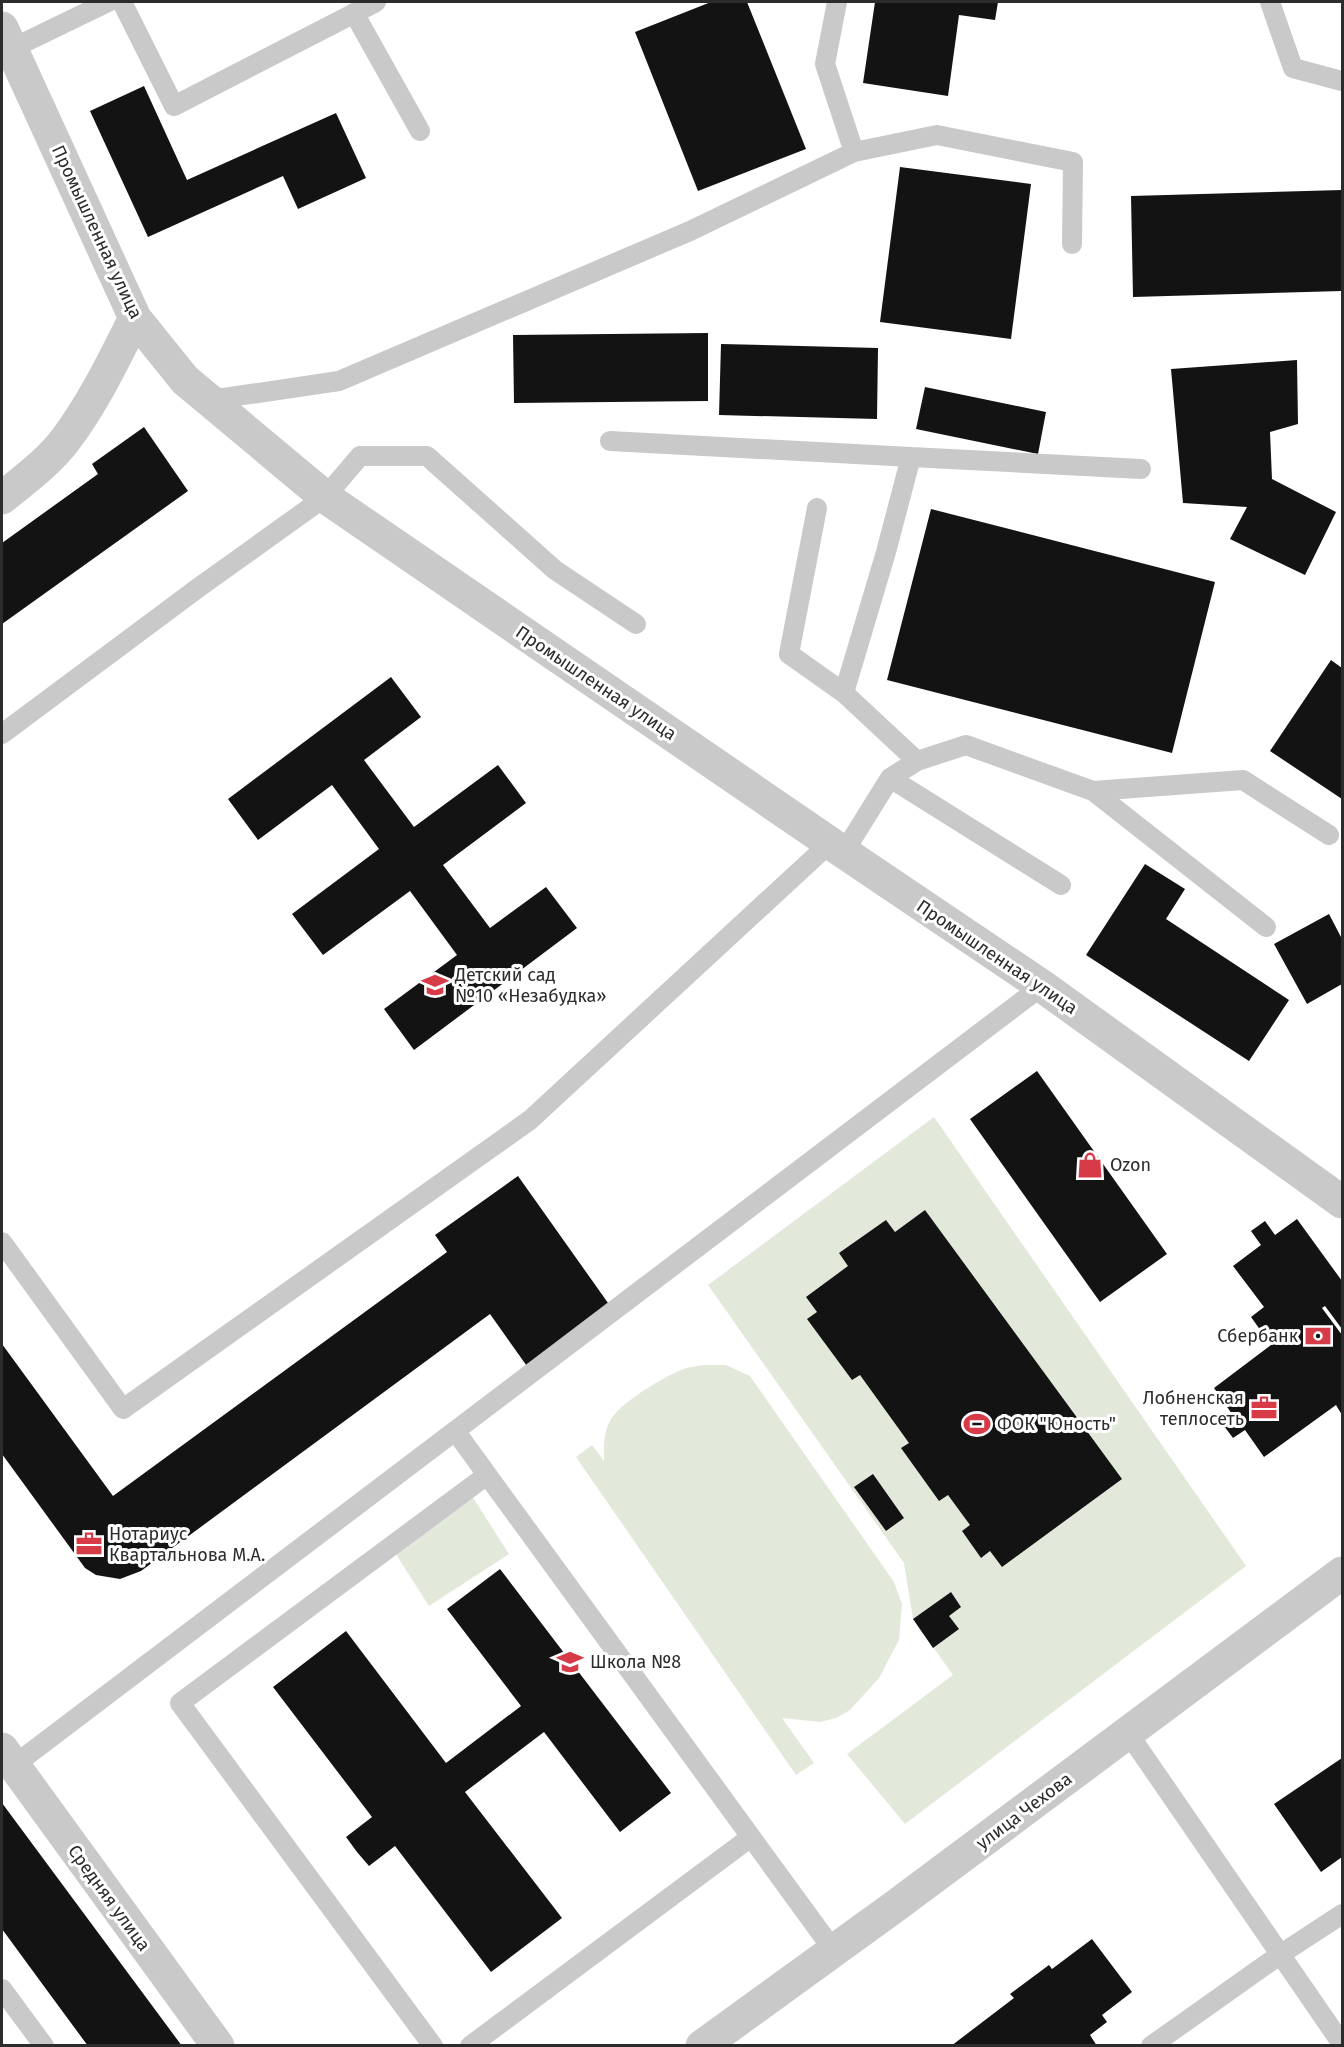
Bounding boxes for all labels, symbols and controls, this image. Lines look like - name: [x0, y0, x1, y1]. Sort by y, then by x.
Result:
- street label: Промышленная улица: [47, 142, 147, 322]
- street label: Промышленная улица: [511, 621, 681, 745]
- street label: Промышленная улица: [912, 895, 1082, 1019]
- place label: Детский сад №10 «Незабудка»: [454, 964, 606, 1007]
- school or university icon: Детский сад №10 «Незабудка»: [420, 970, 450, 1000]
- shop icon: Ozon: [1075, 1150, 1105, 1180]
- place label: Ozon: [1110, 1154, 1151, 1176]
- bank icon: Сбербанк: [1303, 1321, 1333, 1351]
- place label: Сбербанк: [1217, 1325, 1299, 1347]
- place label: Лобненская теплосеть: [1143, 1387, 1244, 1430]
- office icon: Лобненская теплосеть: [1249, 1393, 1279, 1423]
- sports icon: ФОК "Юность": [962, 1409, 992, 1439]
- place label: ФОК "Юность": [997, 1413, 1116, 1435]
- place label: Нотариус Квартальнова М.А.: [109, 1523, 265, 1566]
- office icon: Нотариус Квартальнова М.А.: [74, 1529, 104, 1559]
- school or university icon: Школа №8: [555, 1647, 585, 1677]
- place label: Школа №8: [590, 1651, 681, 1673]
- street label: улица Чехова: [972, 1768, 1076, 1854]
- street label: Средняя улица: [63, 1841, 155, 1955]

